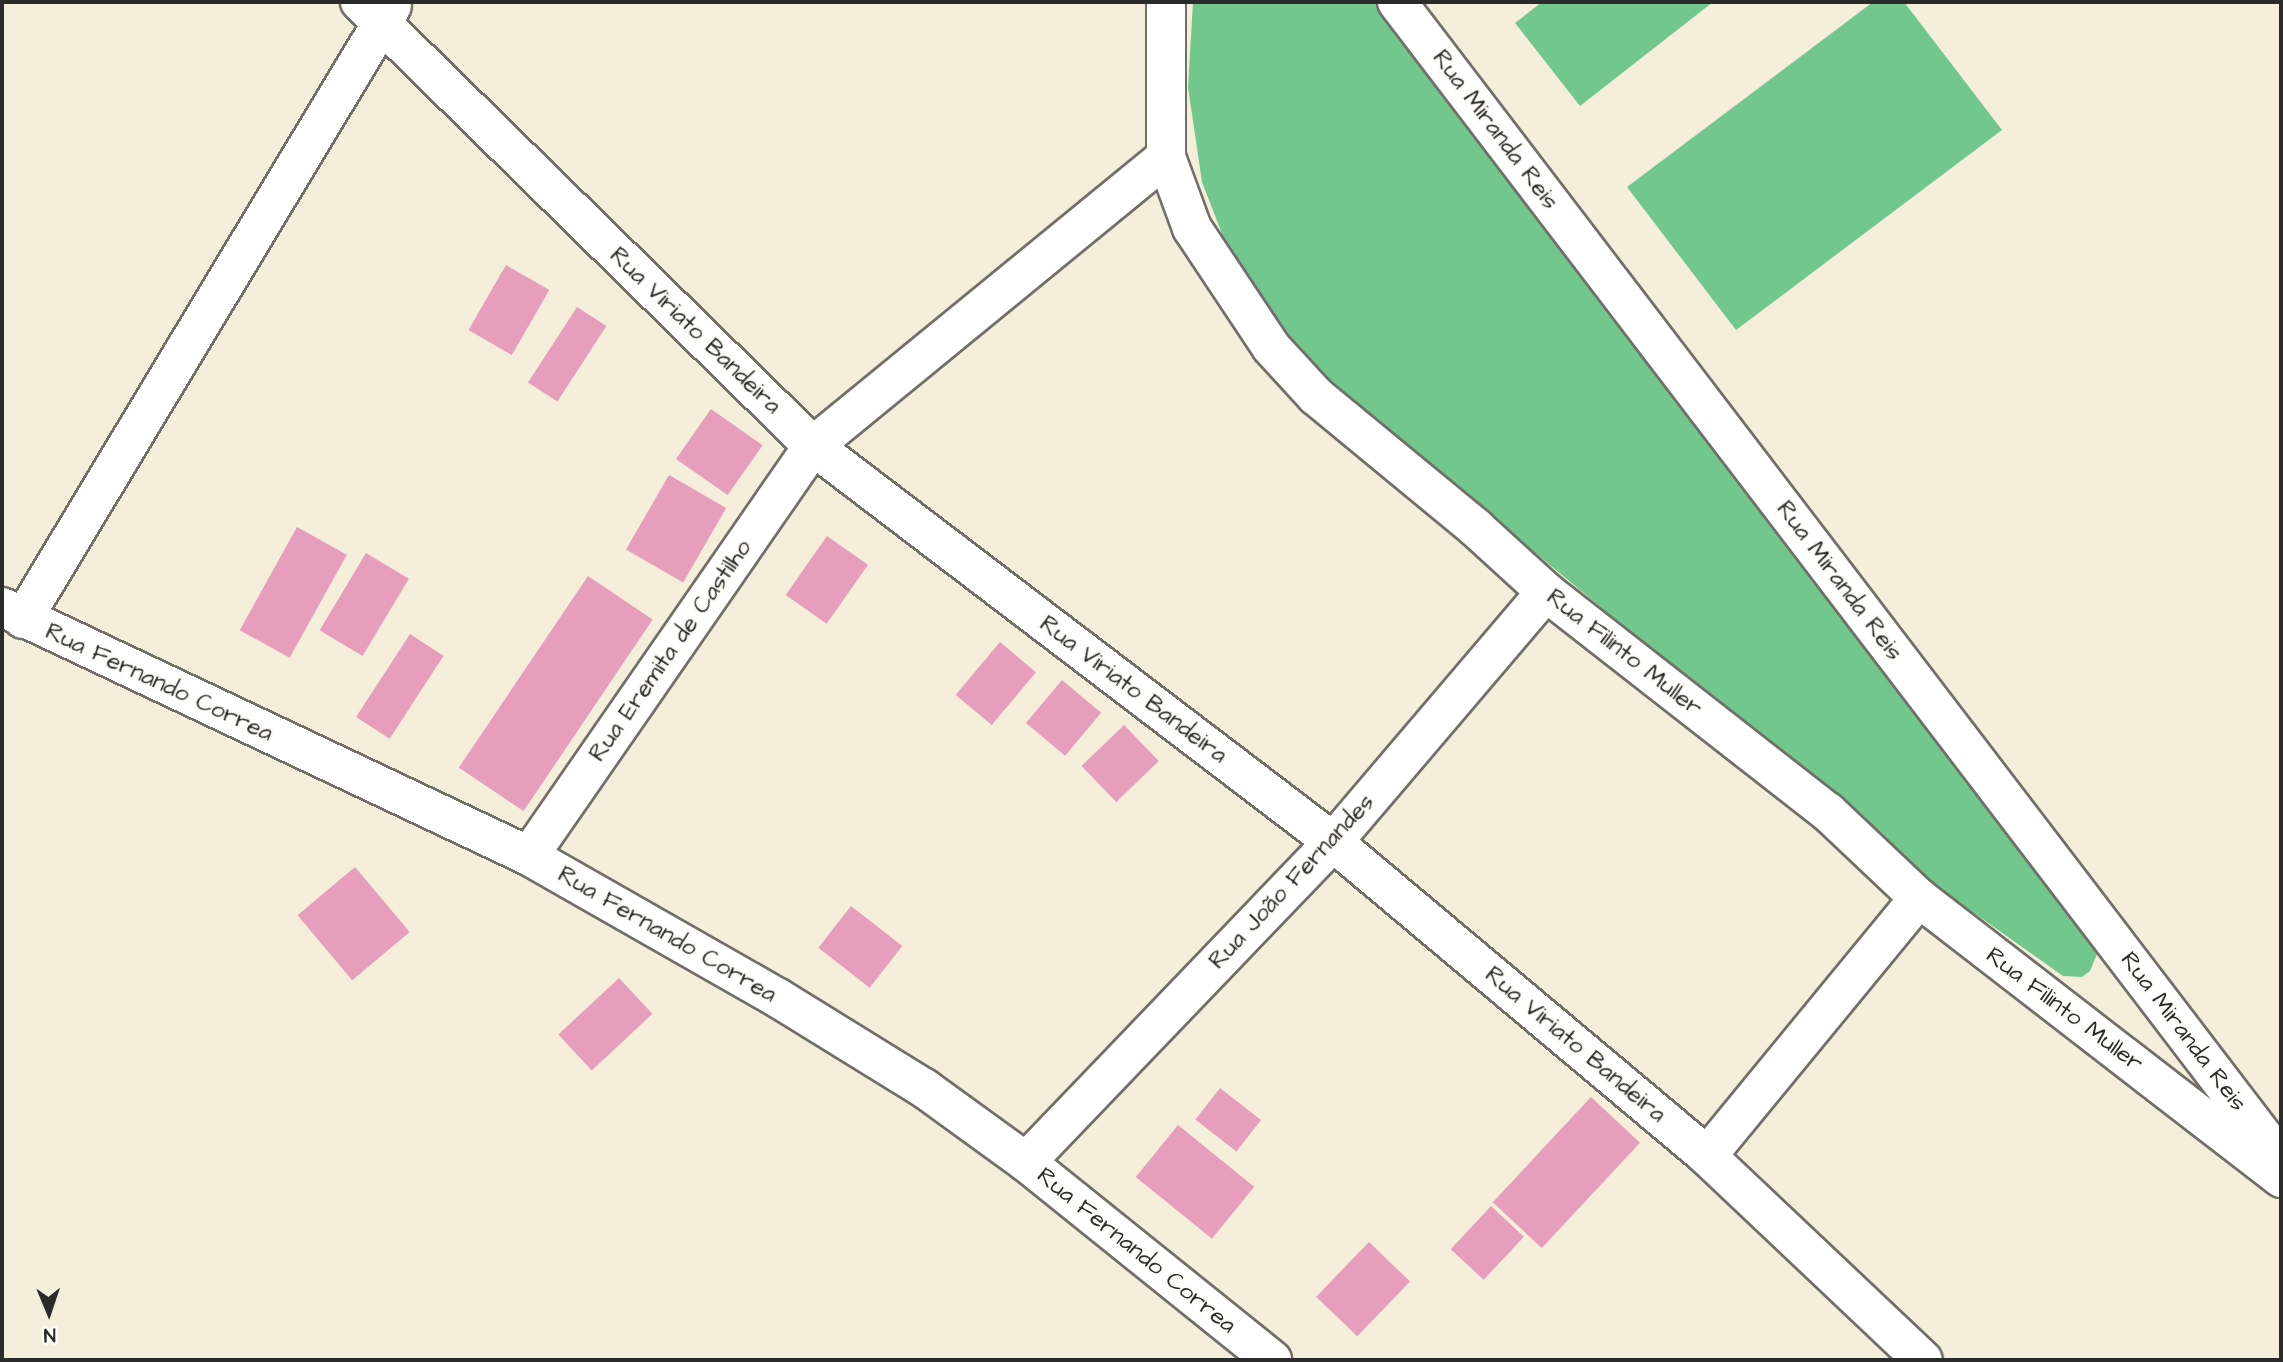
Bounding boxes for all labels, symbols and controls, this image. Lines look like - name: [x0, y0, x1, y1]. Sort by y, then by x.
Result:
- street label: Rua Miranda Reis: [1426, 45, 1564, 215]
- street label: Rua Viriato Bandeira: [603, 242, 787, 420]
- street label: Rua Miranda Reis: [1770, 496, 1908, 666]
- street label: Rua Eremita de Castilho: [583, 535, 759, 767]
- street label: Rua Filinto Muller: [1541, 583, 1707, 723]
- street label: Rua Viriato Bandeira: [1034, 610, 1232, 770]
- street label: Rua Fernando Correa: [41, 618, 277, 748]
- street label: Rua João Fernandes: [1203, 788, 1381, 976]
- street label: Rua Fernando Correa: [553, 861, 781, 1009]
- street label: Rua Filinto Muller: [1980, 942, 2148, 1078]
- street label: Rua Miranda Reis: [2114, 947, 2252, 1117]
- street label: Rua Viriato Bandeira: [1479, 961, 1671, 1129]
- street label: Rua Fernando Correa: [1031, 1162, 1241, 1340]
- north arrow: [14, 1278, 84, 1348]
- text: N: [43, 1321, 56, 1348]

